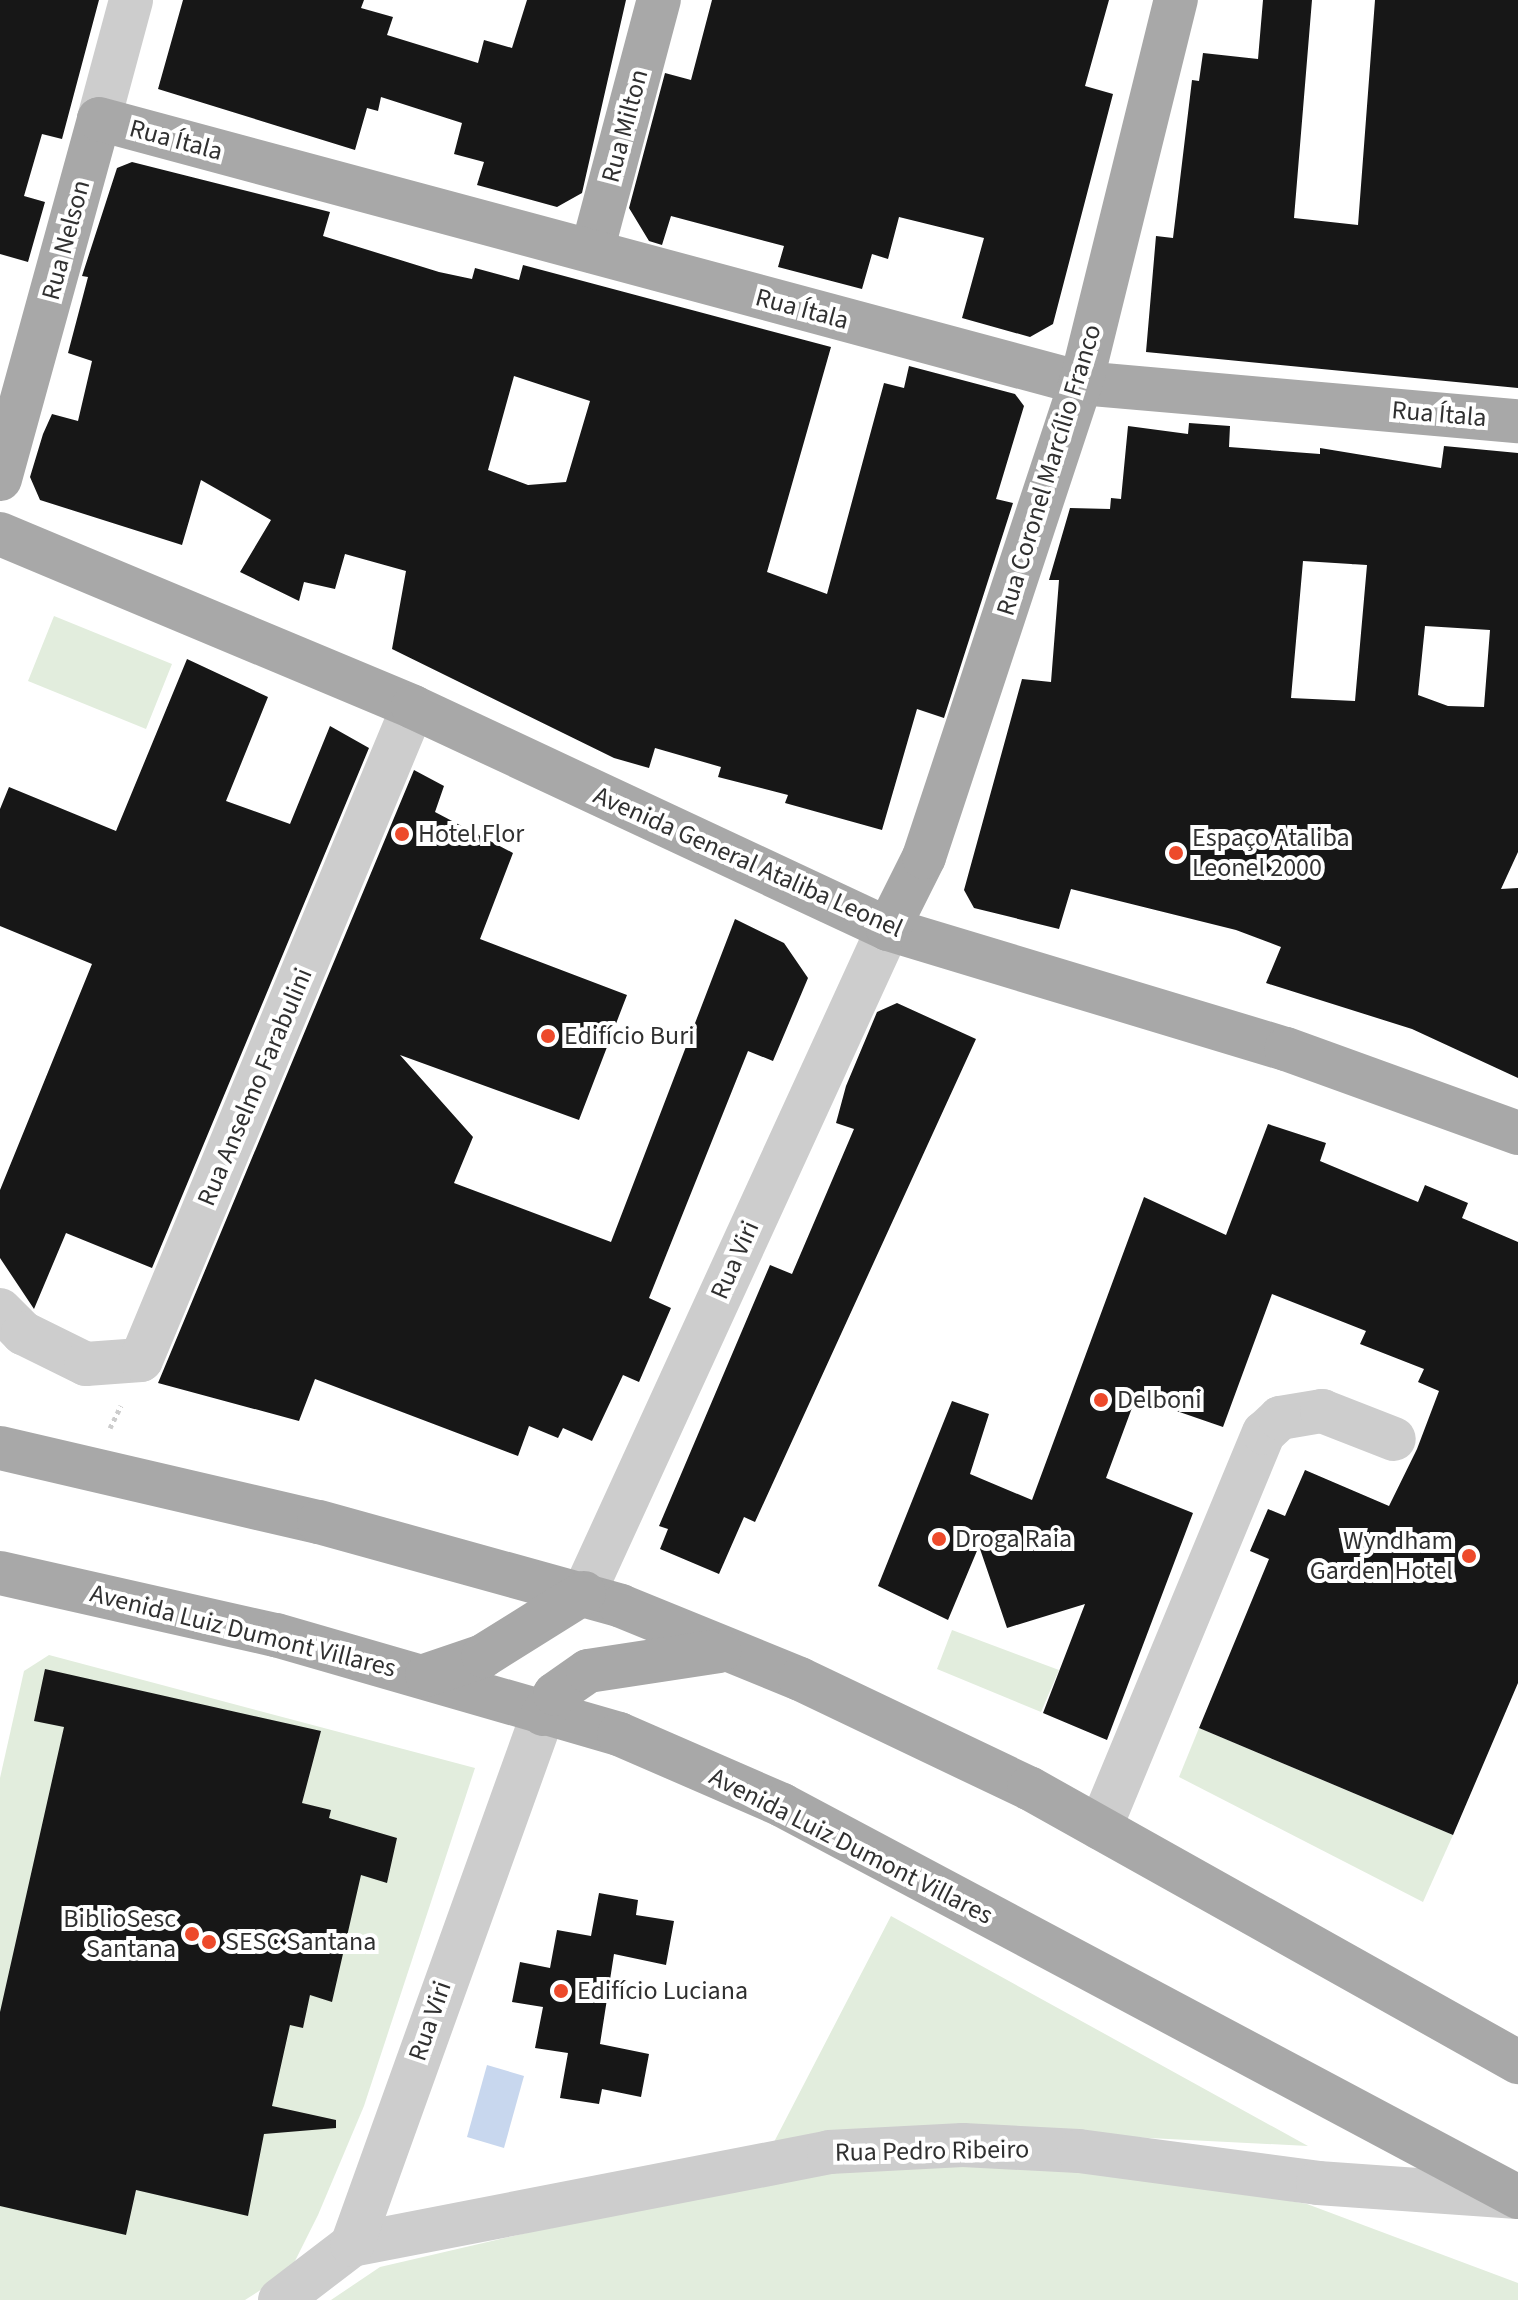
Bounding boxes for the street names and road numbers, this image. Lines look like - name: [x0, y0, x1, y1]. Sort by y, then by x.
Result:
- street label: Rua Milton: [595, 66, 655, 186]
- street label: Rua Ítala: [126, 113, 226, 167]
- street label: Rua Nelson: [35, 177, 97, 303]
- street label: Rua Ítala: [752, 282, 852, 336]
- street label: Rua Coronel Marcílio Franco: [990, 321, 1108, 619]
- street label: Rua Ítala: [1390, 394, 1488, 434]
- street label: Avenida General Ataliba Leonel: [589, 780, 907, 944]
- street label: Rua Anselmo Farabulini: [191, 963, 319, 1211]
- street label: Rua Viri: [704, 1216, 766, 1304]
- street label: Avenida Luiz Dumont Villares: [87, 1578, 399, 1684]
- street label: Avenida Luiz Dumont Villares: [704, 1761, 998, 1931]
- street label: Rua Viri: [402, 1977, 458, 2065]
- street label: Rua Pedro Ribeiro: [835, 2134, 1029, 2168]

